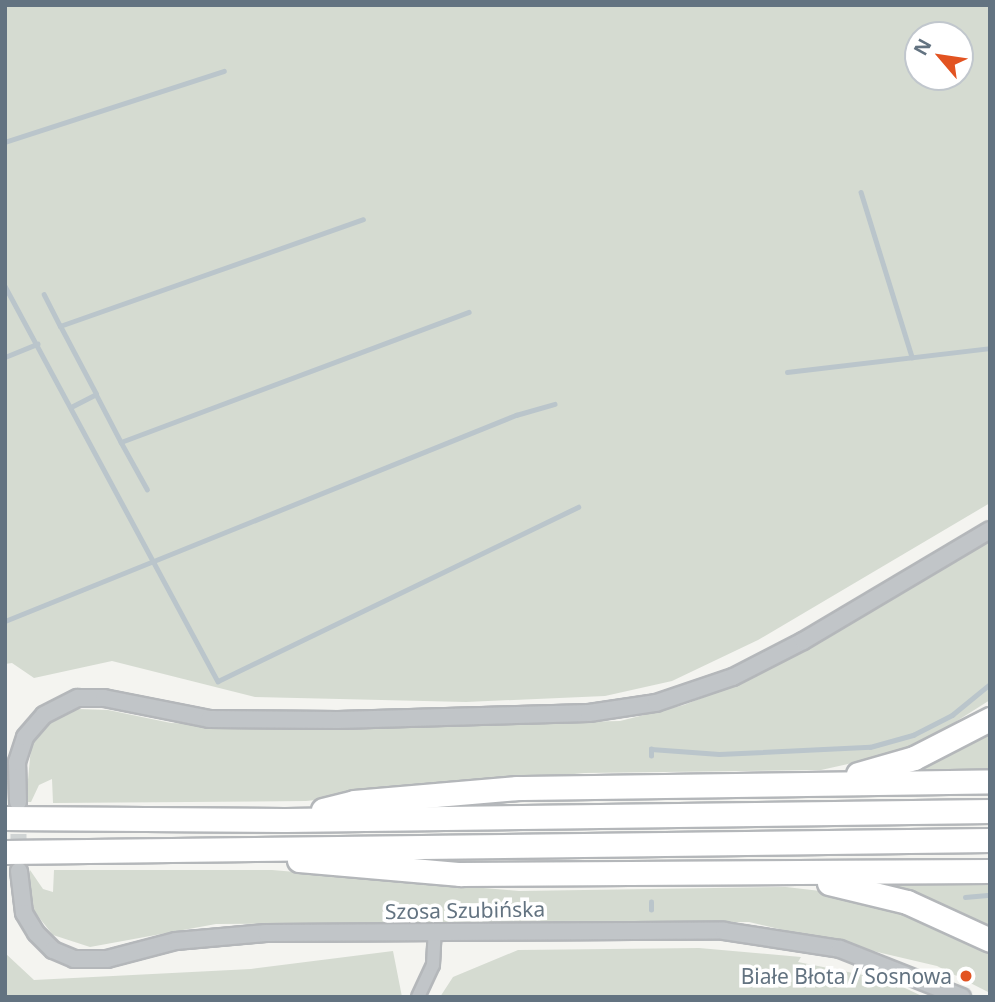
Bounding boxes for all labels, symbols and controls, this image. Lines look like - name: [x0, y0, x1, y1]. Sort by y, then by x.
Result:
- north arrow: [904, 21, 974, 91]
- text: N: [907, 34, 937, 60]
- street label: Szosa Szubińska: [385, 896, 545, 924]
- place label: Białe Błota / Sosnowa: [741, 963, 952, 989]
- marker: Białe Błota / Sosnowa: [958, 968, 974, 984]

